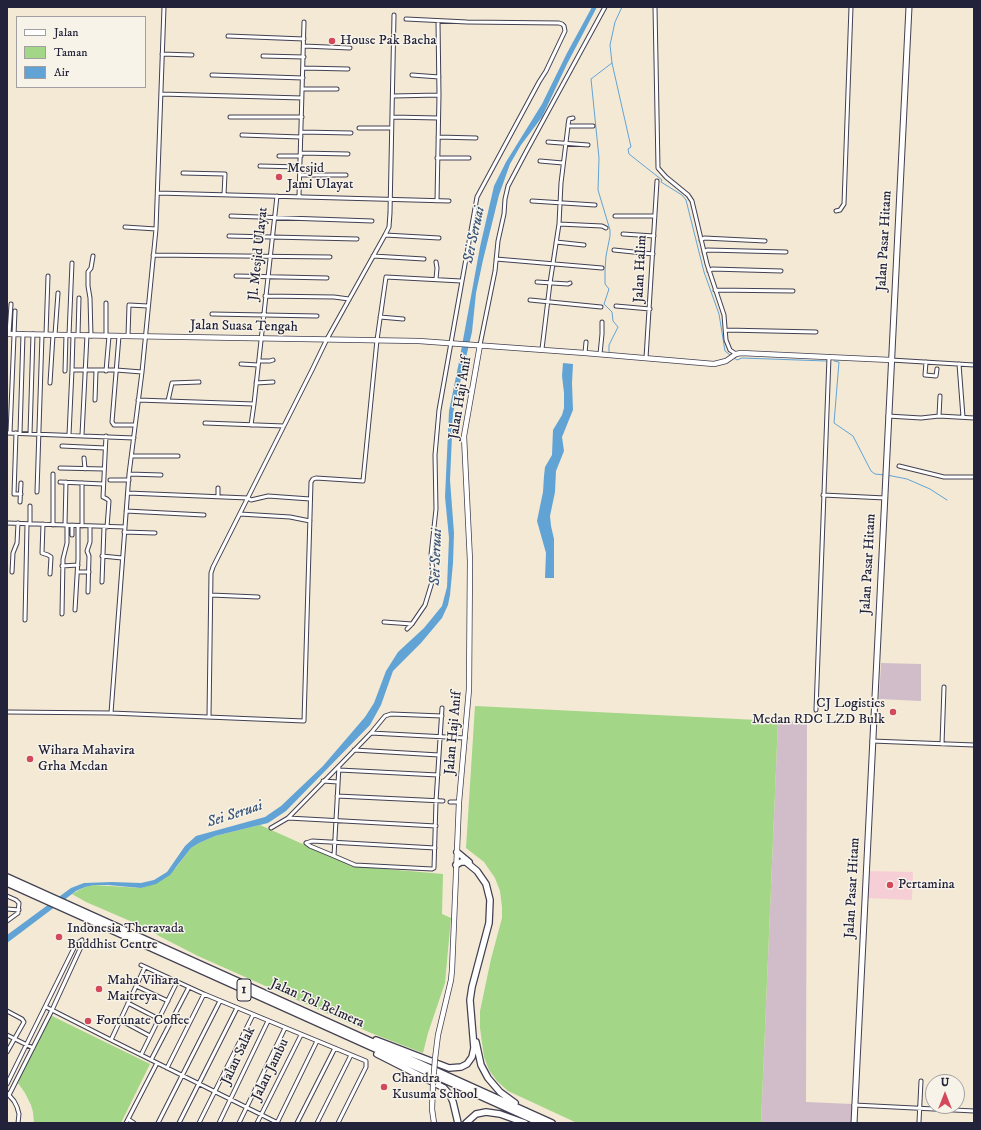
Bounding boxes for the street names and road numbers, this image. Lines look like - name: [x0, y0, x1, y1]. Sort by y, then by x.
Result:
- street label: Jalan Pasar Hitam: [874, 190, 896, 292]
- street label: Jl. Mesjid Ulayat: [246, 206, 272, 302]
- street label: Jalan Halim: [631, 235, 651, 303]
- street label: Jalan Suasa Tengah: [190, 318, 298, 336]
- street label: Jalan Haji Anif: [446, 355, 476, 441]
- street label: Jalan Pasar Hitam: [858, 513, 880, 615]
- street label: Jalan Haji Anif: [442, 691, 466, 775]
- street label: Jalan Pasar Hitam: [842, 837, 864, 939]
- street label: Jalan Tol Belmera: [267, 976, 367, 1032]
- road number: 1: [237, 979, 251, 1001]
- street label: Jalan Salak: [218, 1024, 260, 1088]
- street label: Jalan Jambu: [249, 1036, 293, 1104]

